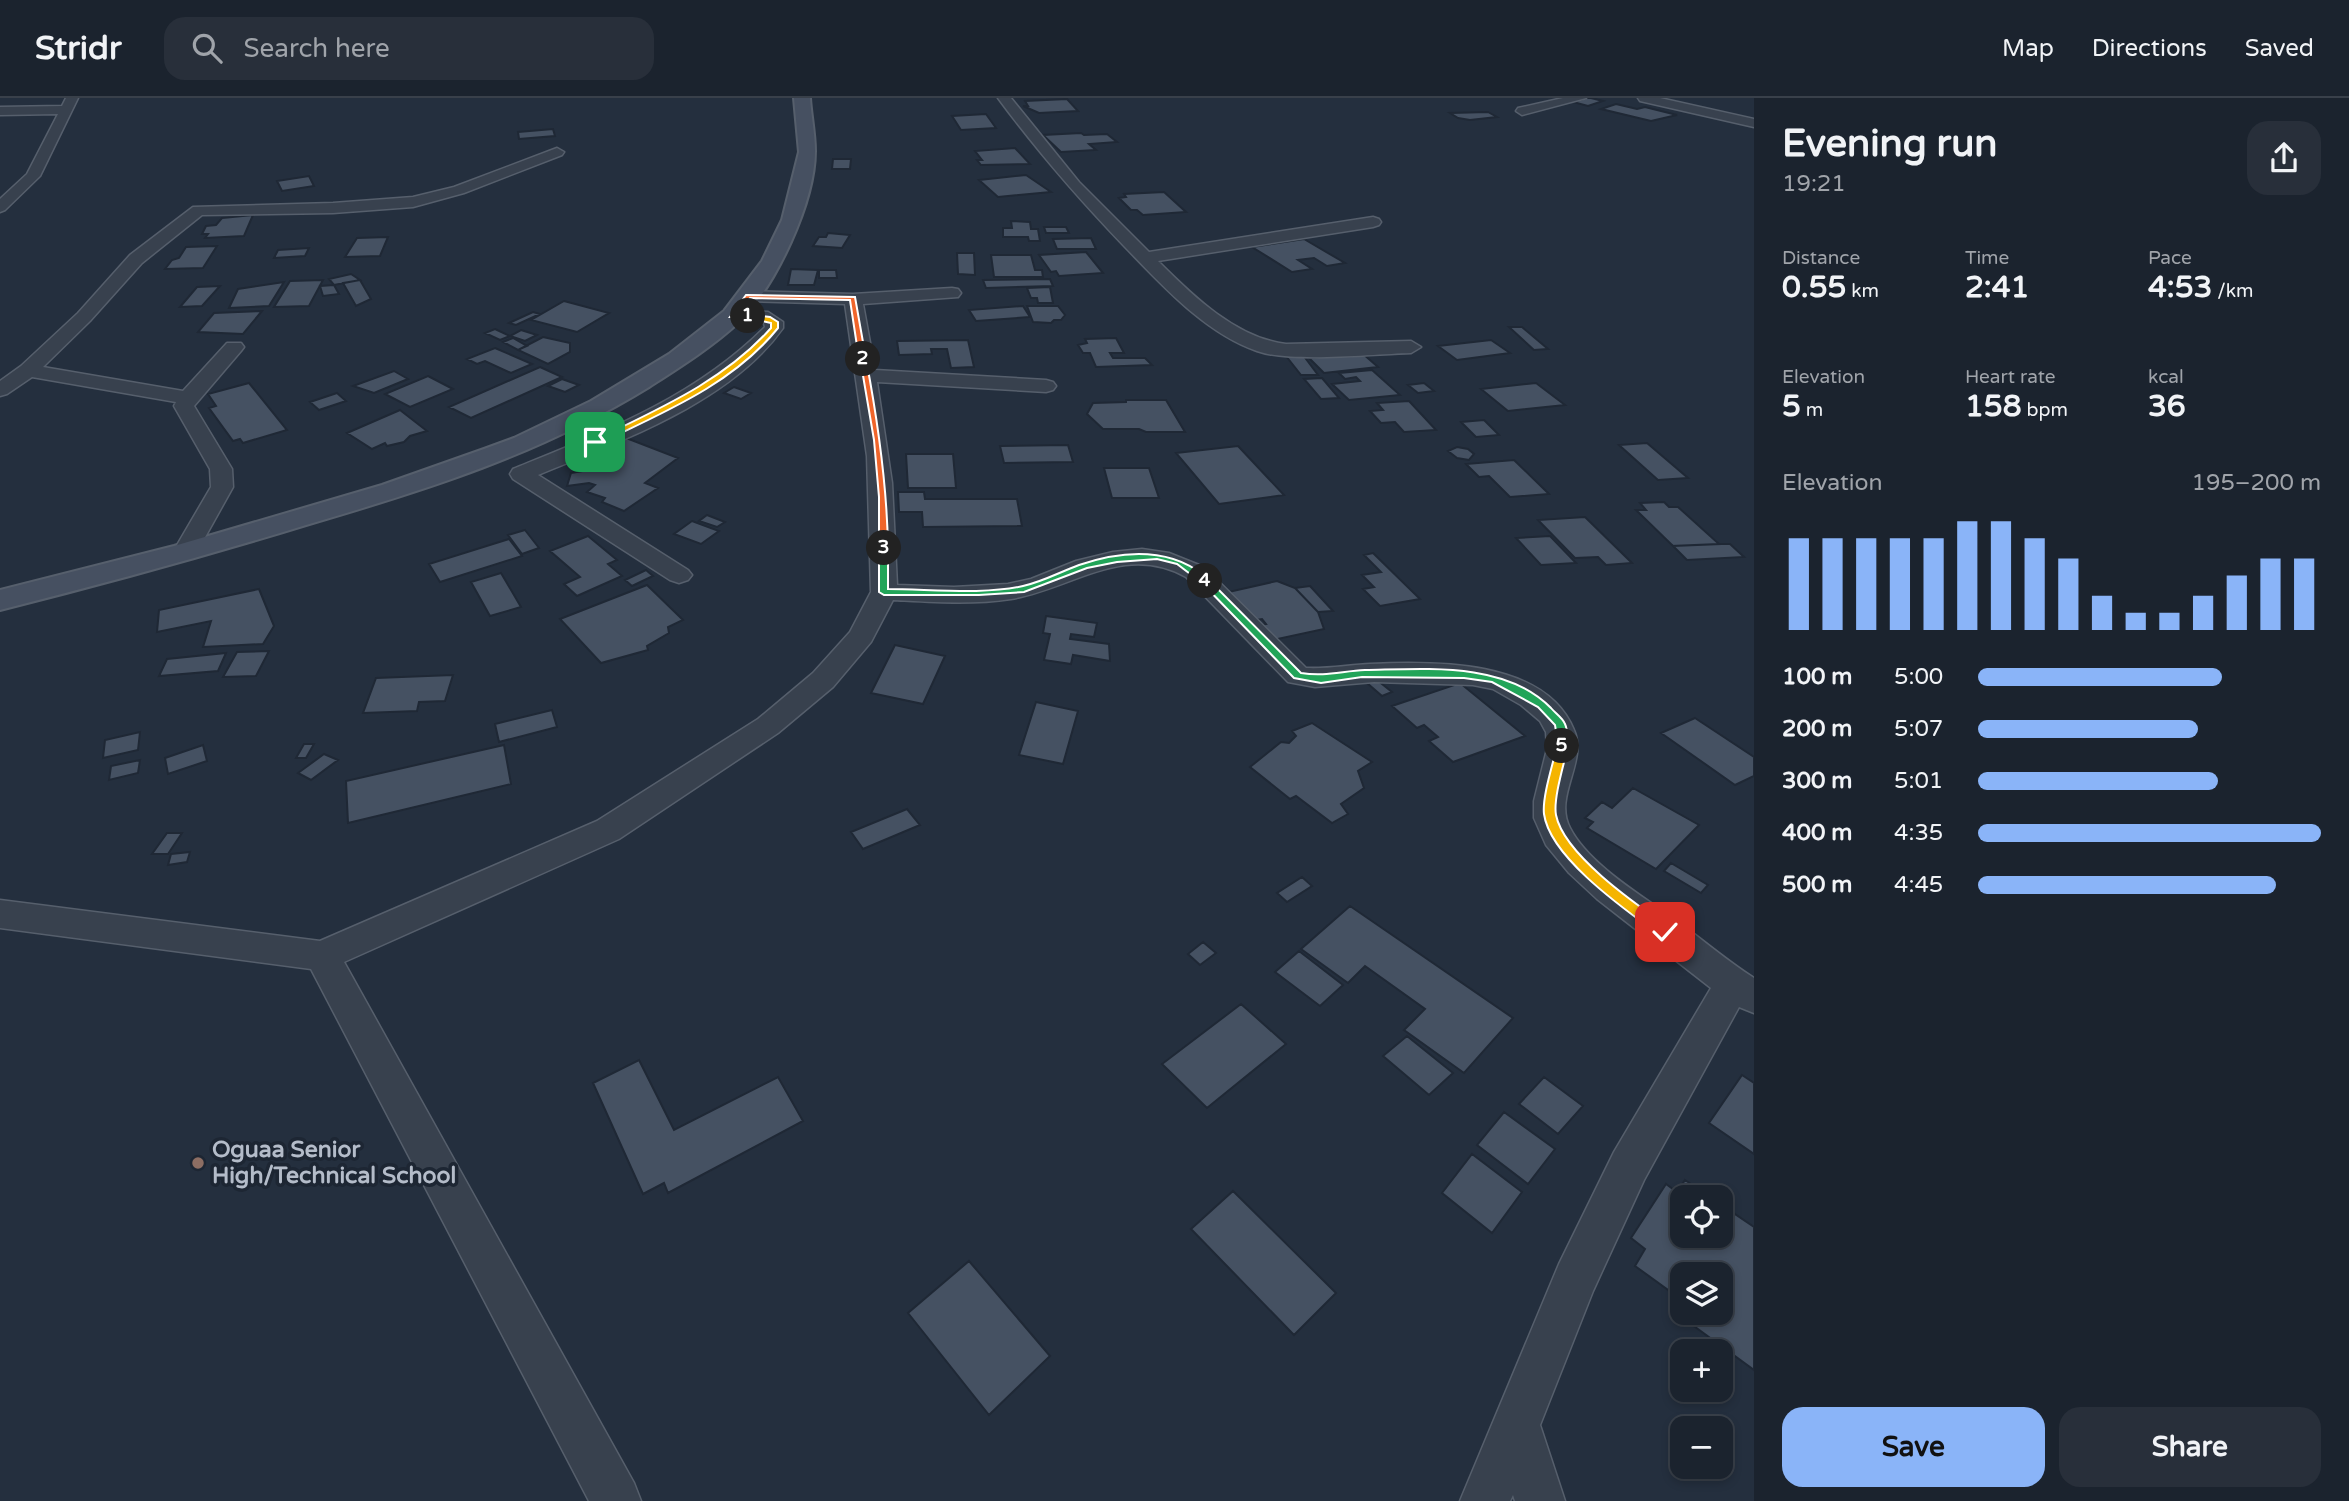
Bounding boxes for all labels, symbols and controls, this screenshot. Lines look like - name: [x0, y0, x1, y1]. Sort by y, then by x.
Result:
- search box: [164, 17, 654, 80]
- text: Stridr: [35, 29, 122, 68]
- icon: search: [188, 29, 226, 67]
- text: Search here: [244, 33, 390, 64]
- text: Map: [2002, 34, 2054, 63]
- text: Directions: [2092, 34, 2207, 63]
- text: Saved: [2245, 34, 2314, 63]
- text: Evening run: [1782, 121, 1997, 167]
- button: share: [2247, 121, 2321, 195]
- text: 19:21: [1782, 170, 1846, 198]
- text: Distance: [1782, 247, 1860, 269]
- text: Time: [1965, 247, 2009, 269]
- text: Pace: [2148, 247, 2192, 269]
- text: 0.55: [1782, 269, 1846, 306]
- text: 2:41: [1965, 269, 2029, 306]
- text: 4:53: [2148, 269, 2212, 306]
- text: km: [1846, 280, 1879, 302]
- text: /km: [2212, 280, 2253, 302]
- pin: 1: [730, 298, 766, 333]
- text: 1: [742, 304, 753, 326]
- pin: 2: [846, 342, 880, 376]
- text: 2: [857, 347, 868, 369]
- text: Elevation: [1782, 366, 1865, 388]
- text: Heart rate: [1965, 366, 2056, 388]
- text: kcal: [2148, 366, 2184, 388]
- text: 5: [1782, 388, 1801, 425]
- text: 158: [1965, 388, 2022, 425]
- text: 36: [2148, 388, 2186, 425]
- text: m: [1801, 399, 1823, 421]
- text: bpm: [2022, 399, 2068, 421]
- pin: [565, 412, 625, 472]
- icon: arrive: [576, 423, 614, 461]
- text: Elevation: [1782, 469, 1883, 497]
- text: 195–200 m: [2192, 469, 2321, 497]
- pin: 3: [866, 531, 902, 566]
- text: 3: [878, 536, 889, 558]
- pin: 4: [1188, 564, 1222, 598]
- text: 4: [1199, 569, 1210, 591]
- text: 100 m: [1782, 663, 1852, 691]
- text: 5:00: [1894, 663, 1943, 691]
- text: 200 m: [1782, 715, 1852, 743]
- text: 5:07: [1894, 715, 1943, 743]
- pin: 5: [1544, 728, 1580, 764]
- text: 5: [1556, 734, 1567, 756]
- text: 300 m: [1782, 767, 1852, 795]
- text: 5:01: [1894, 767, 1943, 795]
- text: 400 m: [1782, 819, 1852, 847]
- text: 4:35: [1894, 819, 1943, 847]
- text: 500 m: [1782, 871, 1852, 899]
- text: 4:45: [1894, 871, 1943, 899]
- pin: [1635, 902, 1695, 962]
- icon: check: [1646, 913, 1684, 951]
- place label: Oguaa Senior High/Technical School: [212, 1136, 456, 1190]
- marker: Oguaa Senior High/Technical School: [190, 1155, 206, 1171]
- map controls: [1670, 1185, 1733, 1479]
- button: locate: [1670, 1185, 1733, 1248]
- button: layers: [1670, 1262, 1733, 1325]
- button: +: [1670, 1339, 1733, 1402]
- button: Save: [1782, 1407, 2045, 1487]
- button: Share: [2059, 1407, 2321, 1487]
- button: −: [1670, 1416, 1733, 1479]

